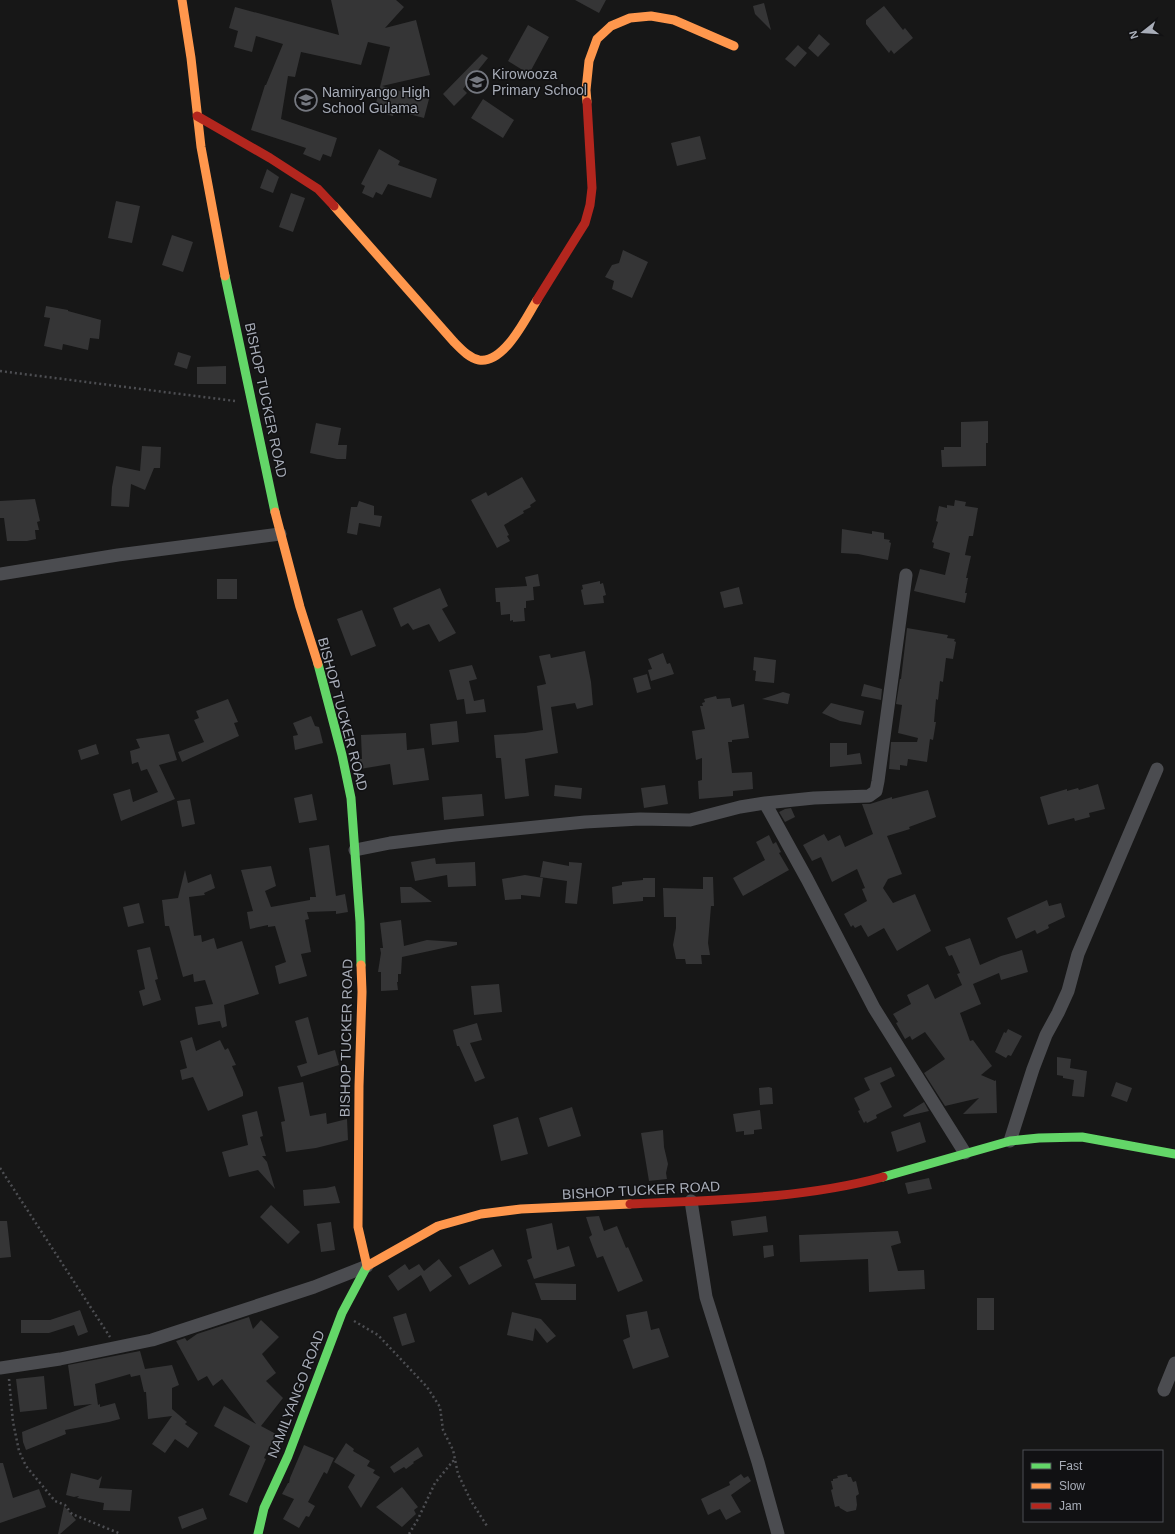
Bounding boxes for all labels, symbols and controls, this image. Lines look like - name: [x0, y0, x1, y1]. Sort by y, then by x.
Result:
- north arrow: [1123, 12, 1163, 52]
- text: N: [1127, 29, 1140, 40]
- place label: Kirowooza Primary School: [492, 66, 587, 98]
- school or university icon: Kirowooza Primary School: [464, 69, 490, 95]
- place label: Namiryango High School Gulama: [322, 84, 430, 116]
- school or university icon: Namiryango High School Gulama: [293, 87, 319, 113]
- street label: BISHOP TUCKER ROAD: [242, 321, 290, 479]
- street label: BISHOP TUCKER ROAD: [315, 636, 371, 792]
- street label: BISHOP TUCKER ROAD: [337, 959, 355, 1117]
- street label: BISHOP TUCKER ROAD: [562, 1178, 720, 1202]
- street label: NAMILYANGO ROAD: [264, 1328, 328, 1460]
- legend: [1023, 1450, 1163, 1522]
- text: Fast: [1059, 1459, 1083, 1473]
- text: Slow: [1059, 1479, 1085, 1493]
- text: Jam: [1059, 1499, 1082, 1513]

